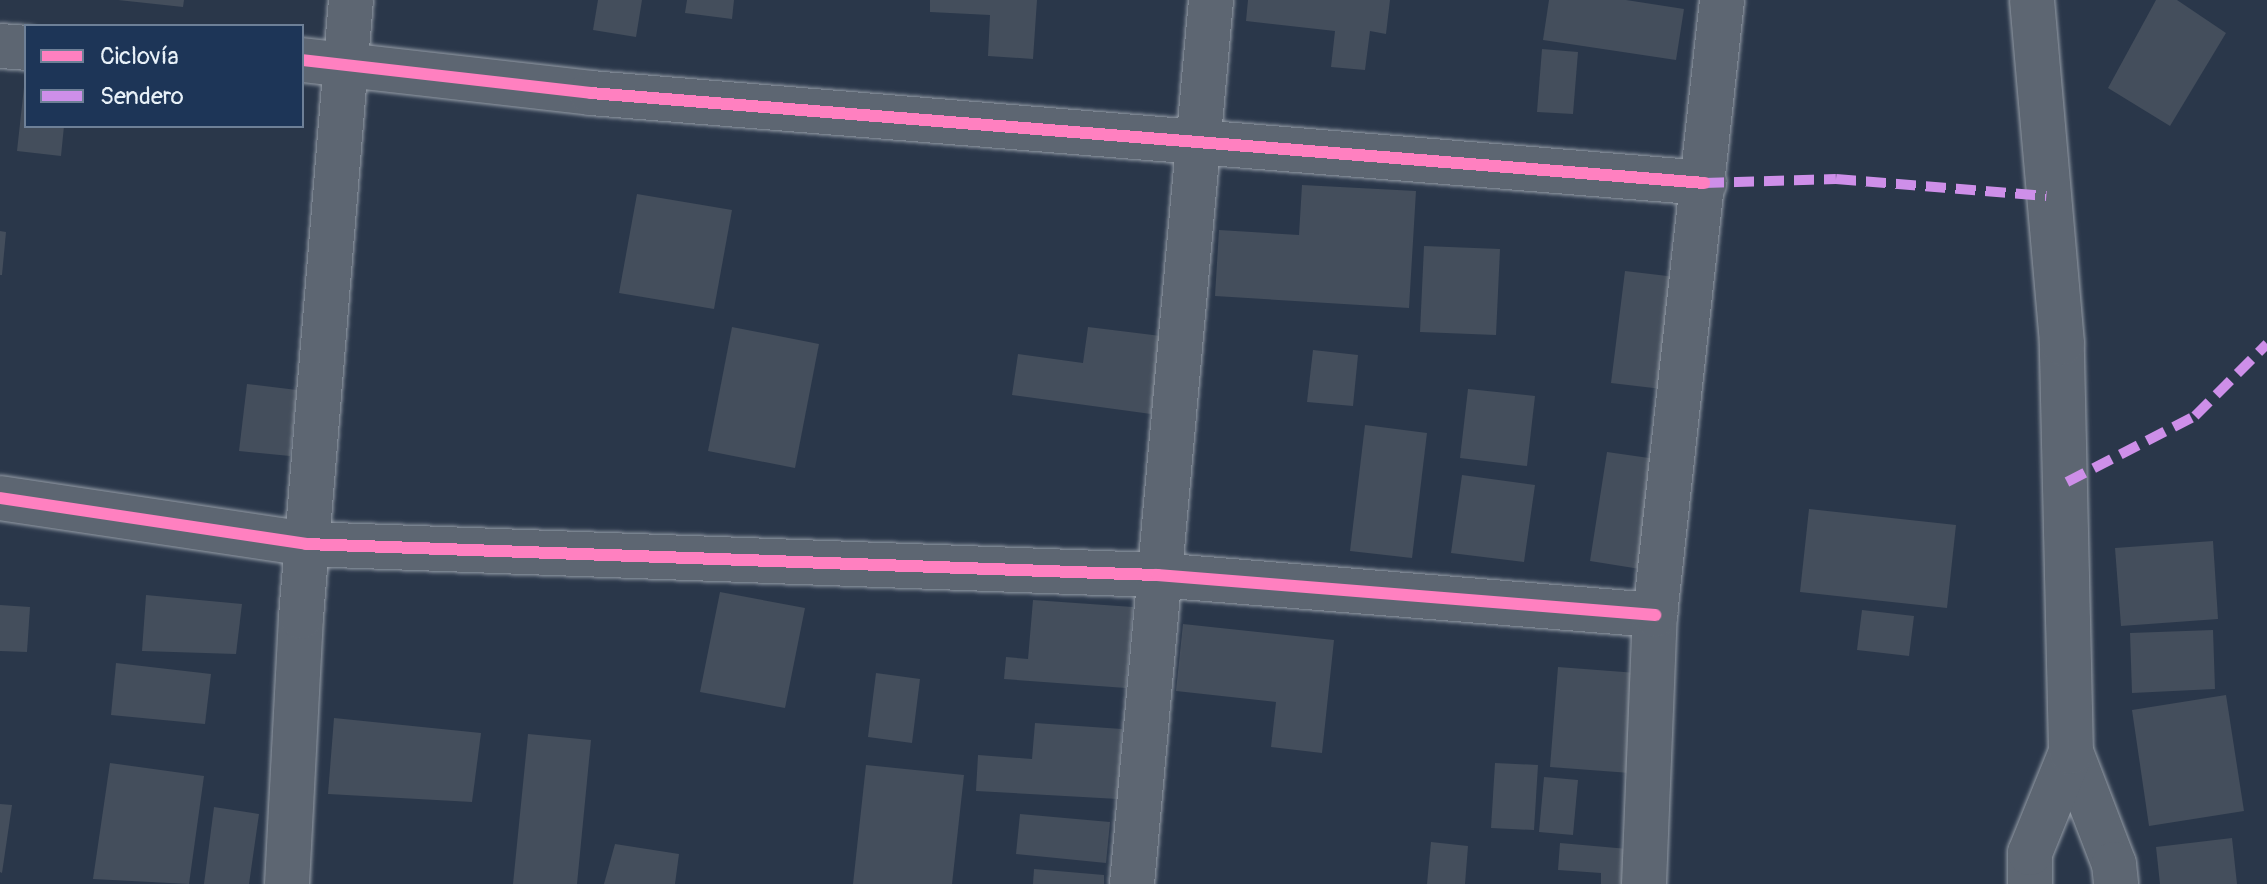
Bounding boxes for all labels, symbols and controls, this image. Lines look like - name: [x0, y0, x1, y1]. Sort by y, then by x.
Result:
- legend: [24, 24, 304, 128]
- text: Ciclovía: [100, 42, 179, 71]
- text: Sendero: [100, 82, 184, 111]

